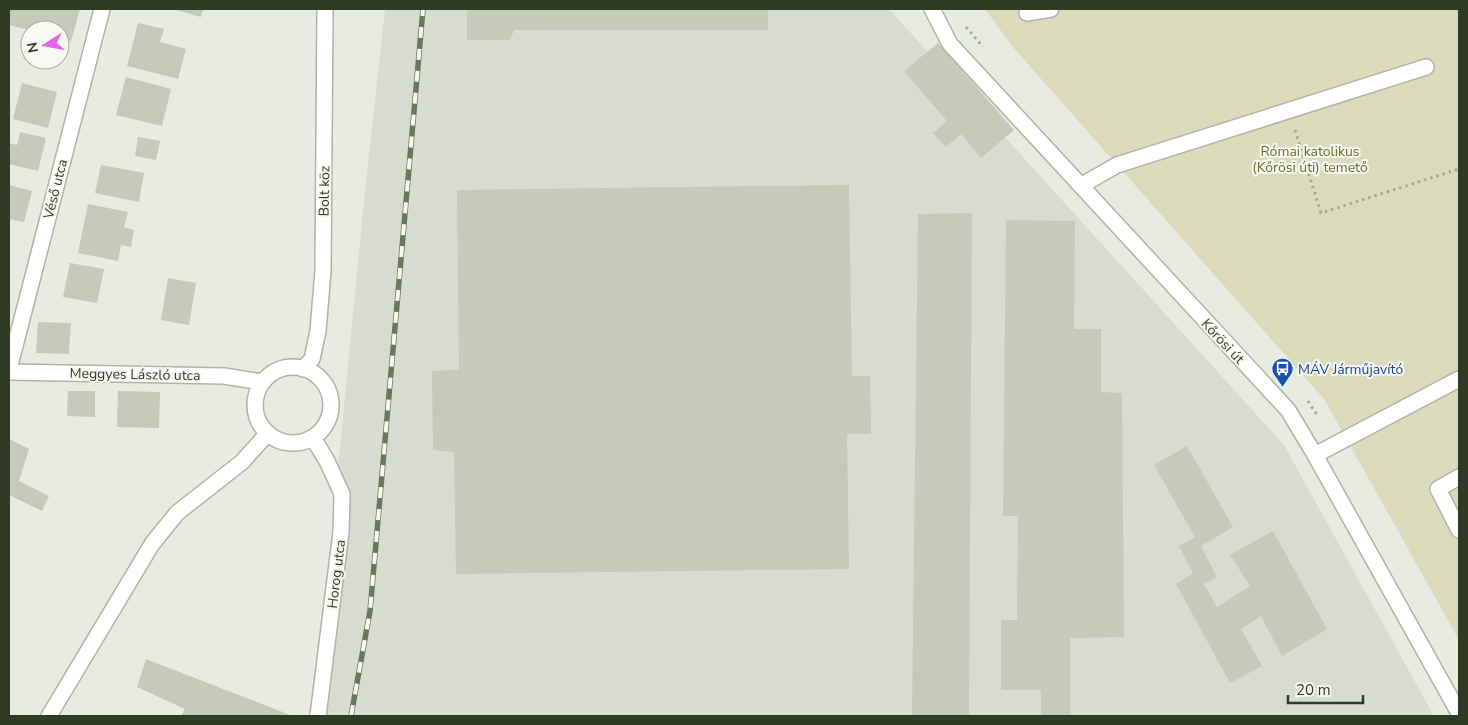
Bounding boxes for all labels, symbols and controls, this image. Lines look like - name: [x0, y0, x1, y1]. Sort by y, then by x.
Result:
- north arrow: [20, 20, 70, 70]
- text: N: [22, 40, 43, 54]
- park label: Római katolikus (Kőrösi úti) temető: [1252, 142, 1368, 177]
- street label: Véső utca: [39, 157, 72, 222]
- street label: Bolt köz: [315, 165, 334, 217]
- street label: Kőrösi út: [1197, 315, 1249, 368]
- bus stop icon: MÁV Járműjavító: [1270, 357, 1294, 388]
- place label: MÁV Járműjavító: [1298, 360, 1403, 379]
- street label: Meggyes László utca: [69, 364, 201, 385]
- street label: Horog utca: [323, 538, 350, 610]
- scale bar: [1288, 672, 1363, 704]
- text: 20 m: [1296, 680, 1331, 700]

